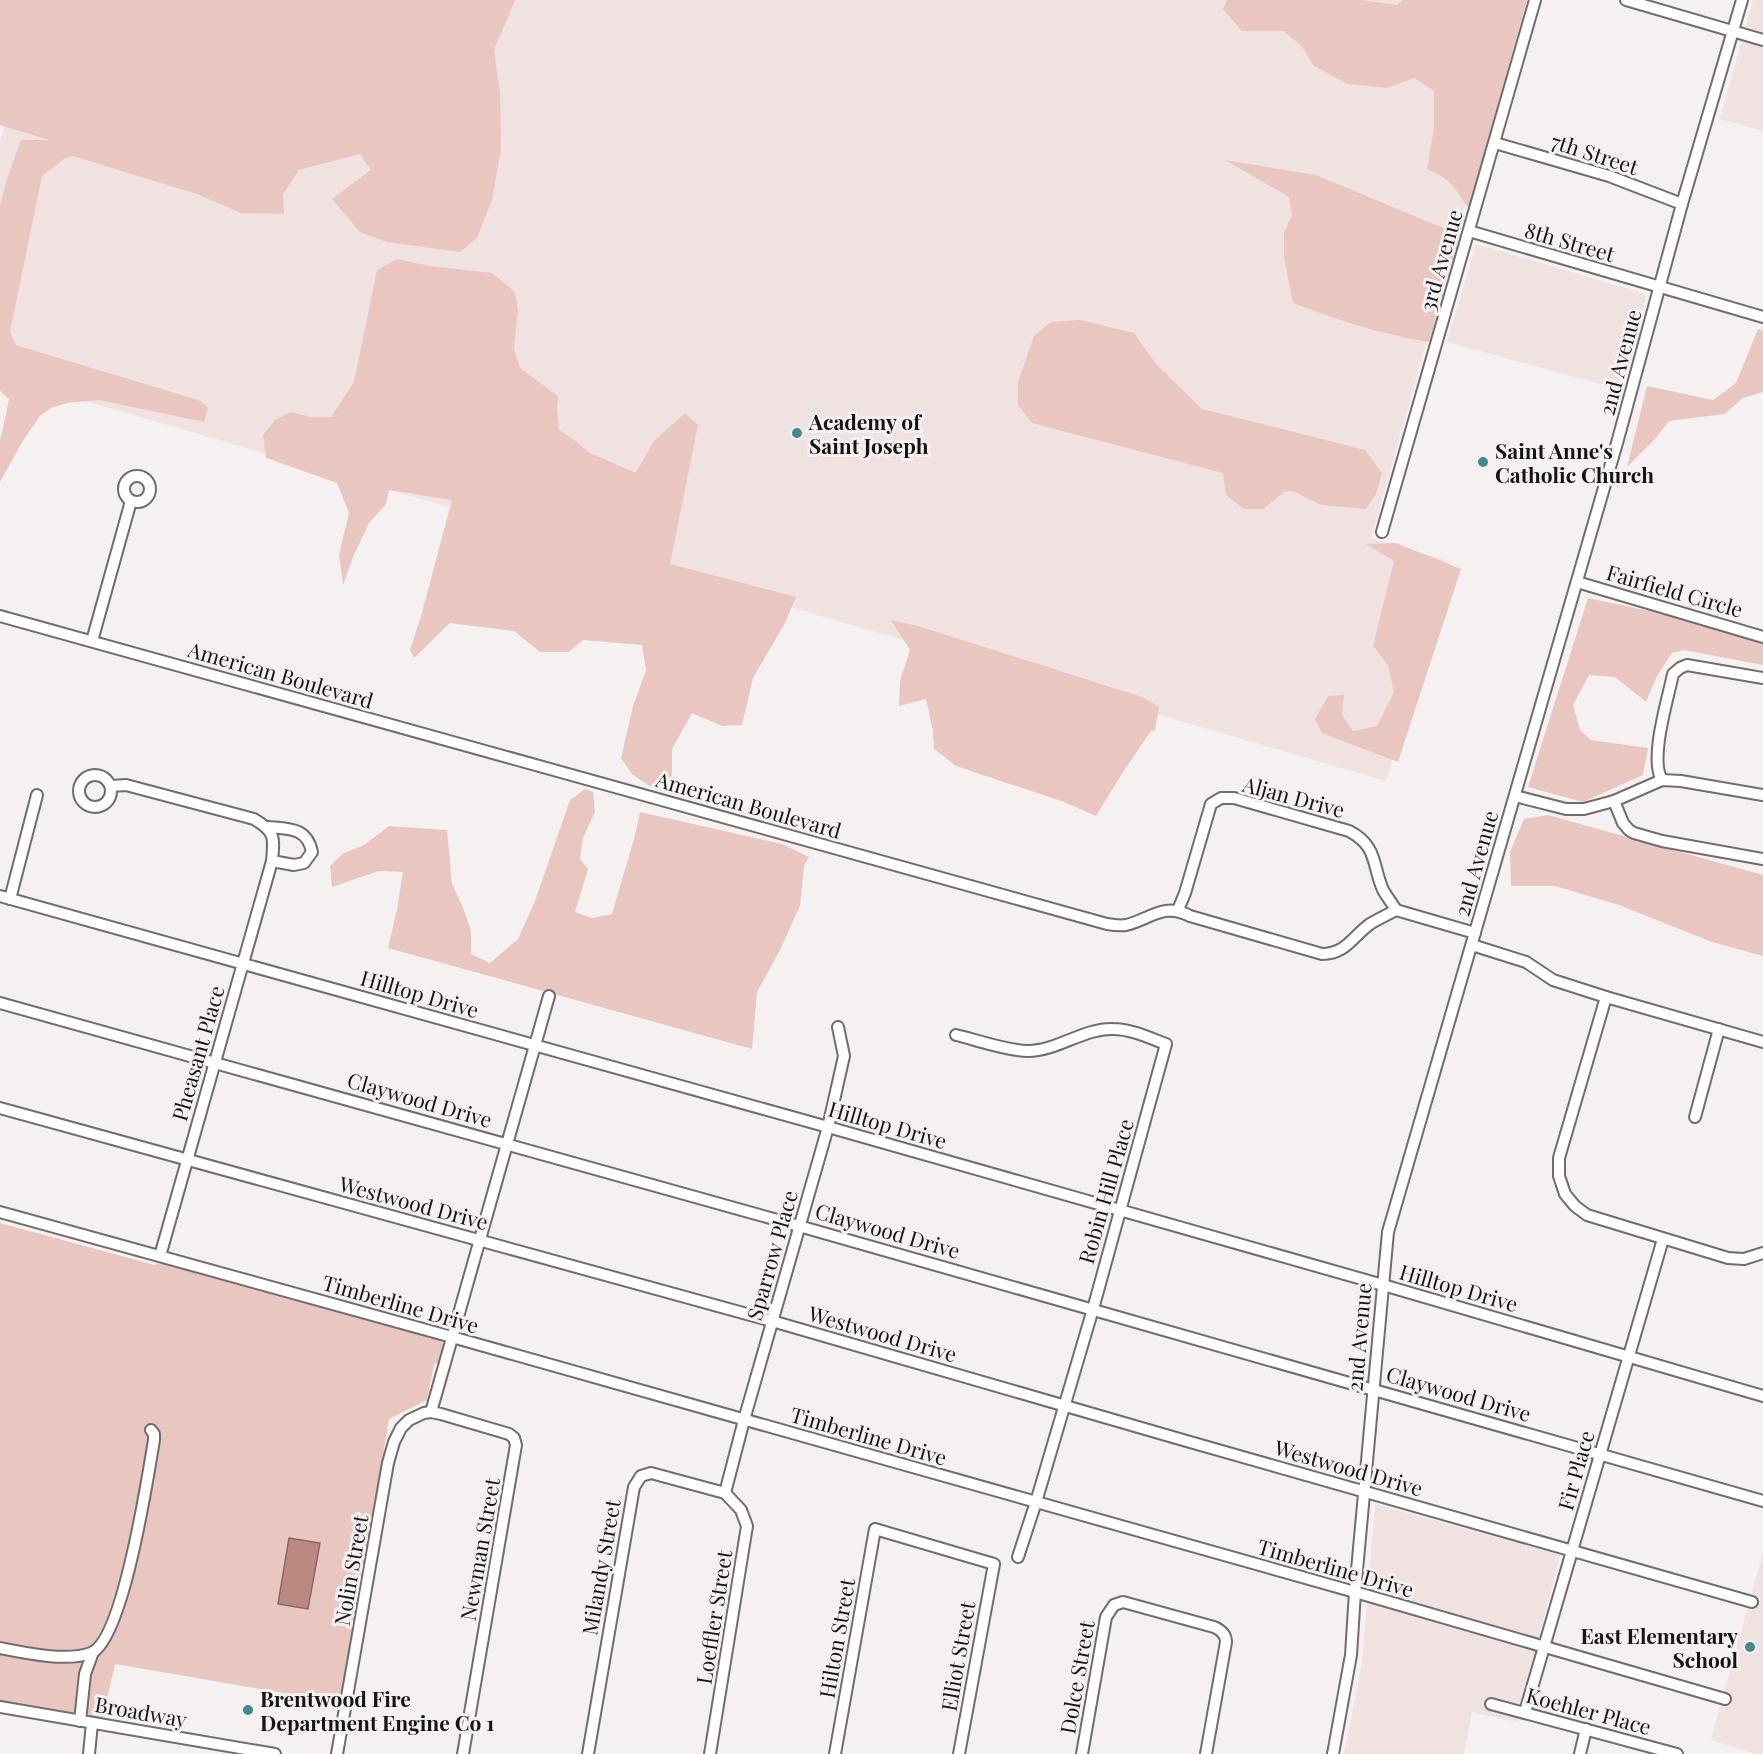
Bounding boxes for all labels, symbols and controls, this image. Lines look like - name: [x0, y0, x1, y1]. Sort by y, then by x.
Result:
- street label: 7th Street: [1548, 126, 1643, 180]
- street label: 3rd Avenue: [1412, 206, 1468, 314]
- street label: 8th Street: [1522, 215, 1619, 267]
- street label: 2nd Avenue: [1591, 306, 1647, 418]
- place label: Academy of Saint Joseph: [808, 407, 929, 459]
- marker: Academy of Saint Joseph: [790, 426, 804, 440]
- place label: Saint Anne's Catholic Church: [1495, 436, 1654, 488]
- marker: Saint Anne's Catholic Church: [1476, 455, 1490, 469]
- street label: Fairfield Circle: [1604, 557, 1746, 623]
- street label: American Boulevard: [184, 634, 377, 714]
- street label: American Boulevard: [652, 764, 845, 844]
- street label: Aljan Drive: [1239, 769, 1348, 823]
- street label: 2nd Avenue: [1447, 807, 1503, 919]
- street label: Hilltop Drive: [358, 963, 482, 1023]
- street label: Pheasant Place: [164, 982, 230, 1124]
- street label: Claywood Drive: [344, 1065, 496, 1133]
- street label: Hilltop Drive: [826, 1094, 950, 1154]
- street label: Robin Hill Place: [1071, 1115, 1139, 1267]
- street label: Westwood Drive: [336, 1168, 491, 1235]
- street label: Sparrow Place: [739, 1187, 803, 1323]
- street label: Claywood Drive: [812, 1196, 964, 1264]
- street label: Hilltop Drive: [1397, 1257, 1521, 1317]
- street label: Timberline Drive: [320, 1267, 482, 1339]
- street label: 2nd Avenue: [1339, 1282, 1377, 1392]
- street label: Westwood Drive: [805, 1298, 960, 1368]
- street label: Claywood Drive: [1383, 1359, 1535, 1427]
- street label: Timberline Drive: [788, 1399, 950, 1471]
- street label: Fir Place: [1550, 1427, 1600, 1513]
- street label: Westwood Drive: [1271, 1432, 1426, 1502]
- street label: Newman Street: [453, 1475, 505, 1623]
- street label: Milandy Street: [574, 1496, 626, 1637]
- street label: Nolin Street: [326, 1512, 374, 1628]
- street label: Timberline Drive: [1255, 1531, 1417, 1603]
- street label: Loeffler Street: [689, 1547, 737, 1686]
- street label: Hilton Street: [812, 1575, 860, 1700]
- street label: Elliot Street: [934, 1598, 981, 1713]
- street label: Dolce Street: [1052, 1618, 1100, 1736]
- place label: East Elementary School: [1581, 1621, 1738, 1673]
- marker: East Elementary School: [1743, 1640, 1757, 1654]
- street label: Koehler Place: [1523, 1680, 1655, 1740]
- place label: Brentwood Fire Department Engine Co 1: [260, 1684, 494, 1736]
- street label: Broadway: [93, 1689, 190, 1733]
- marker: Brentwood Fire Department Engine Co 1: [241, 1703, 255, 1717]

